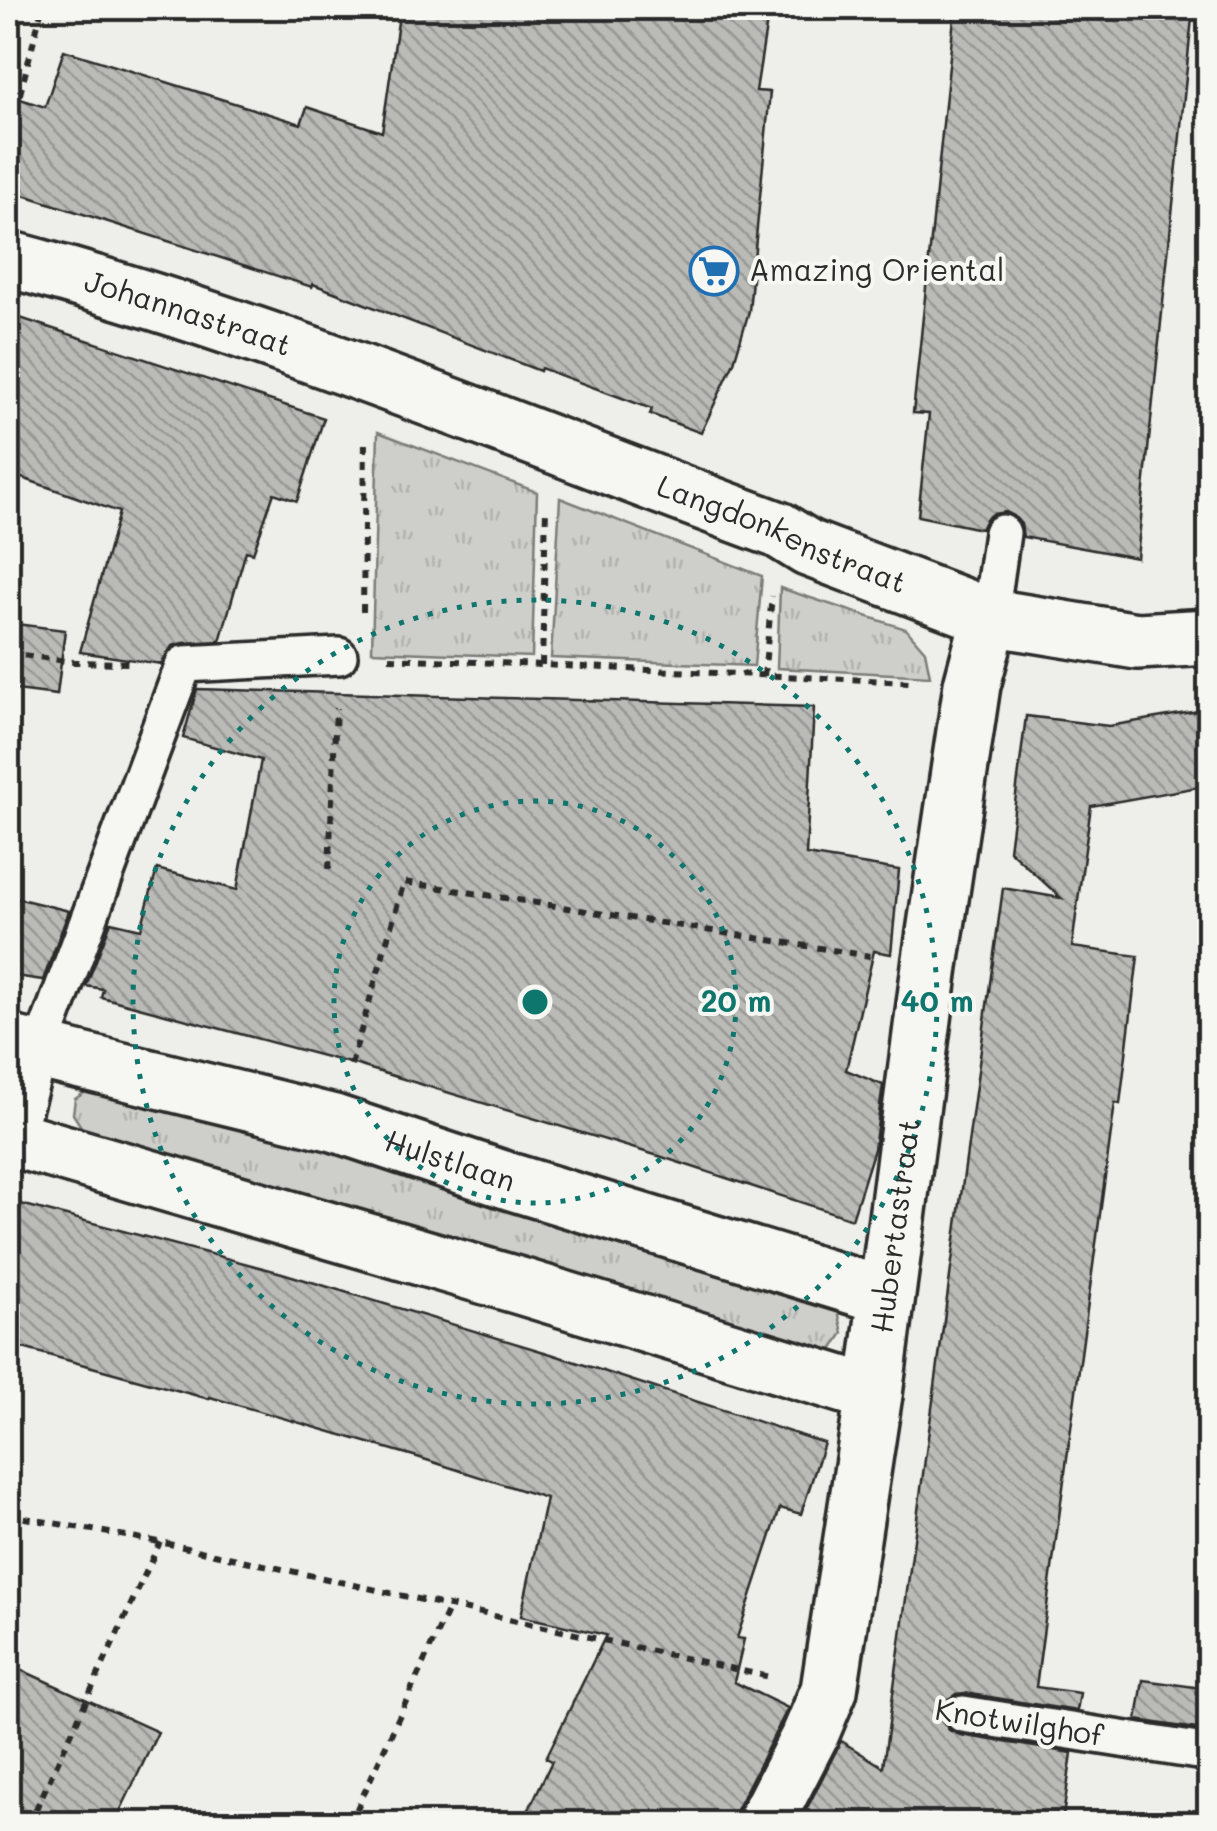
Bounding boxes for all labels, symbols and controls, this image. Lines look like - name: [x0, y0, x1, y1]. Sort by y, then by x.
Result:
- supermarket icon: Amazing Oriental: [688, 245, 740, 297]
- place label: Amazing Oriental: [749, 249, 1004, 289]
- street label: Johannastraat: [80, 260, 297, 364]
- street label: Langdonkenstraat: [652, 464, 913, 602]
- text: 20 m: [701, 980, 771, 1020]
- text: 40 m: [901, 980, 973, 1020]
- centre of rings: [517, 984, 553, 1020]
- street label: Hubertastraat: [860, 1116, 928, 1335]
- street label: Hulstlaan: [381, 1119, 521, 1200]
- street label: Knotwilghof: [932, 1688, 1108, 1754]

